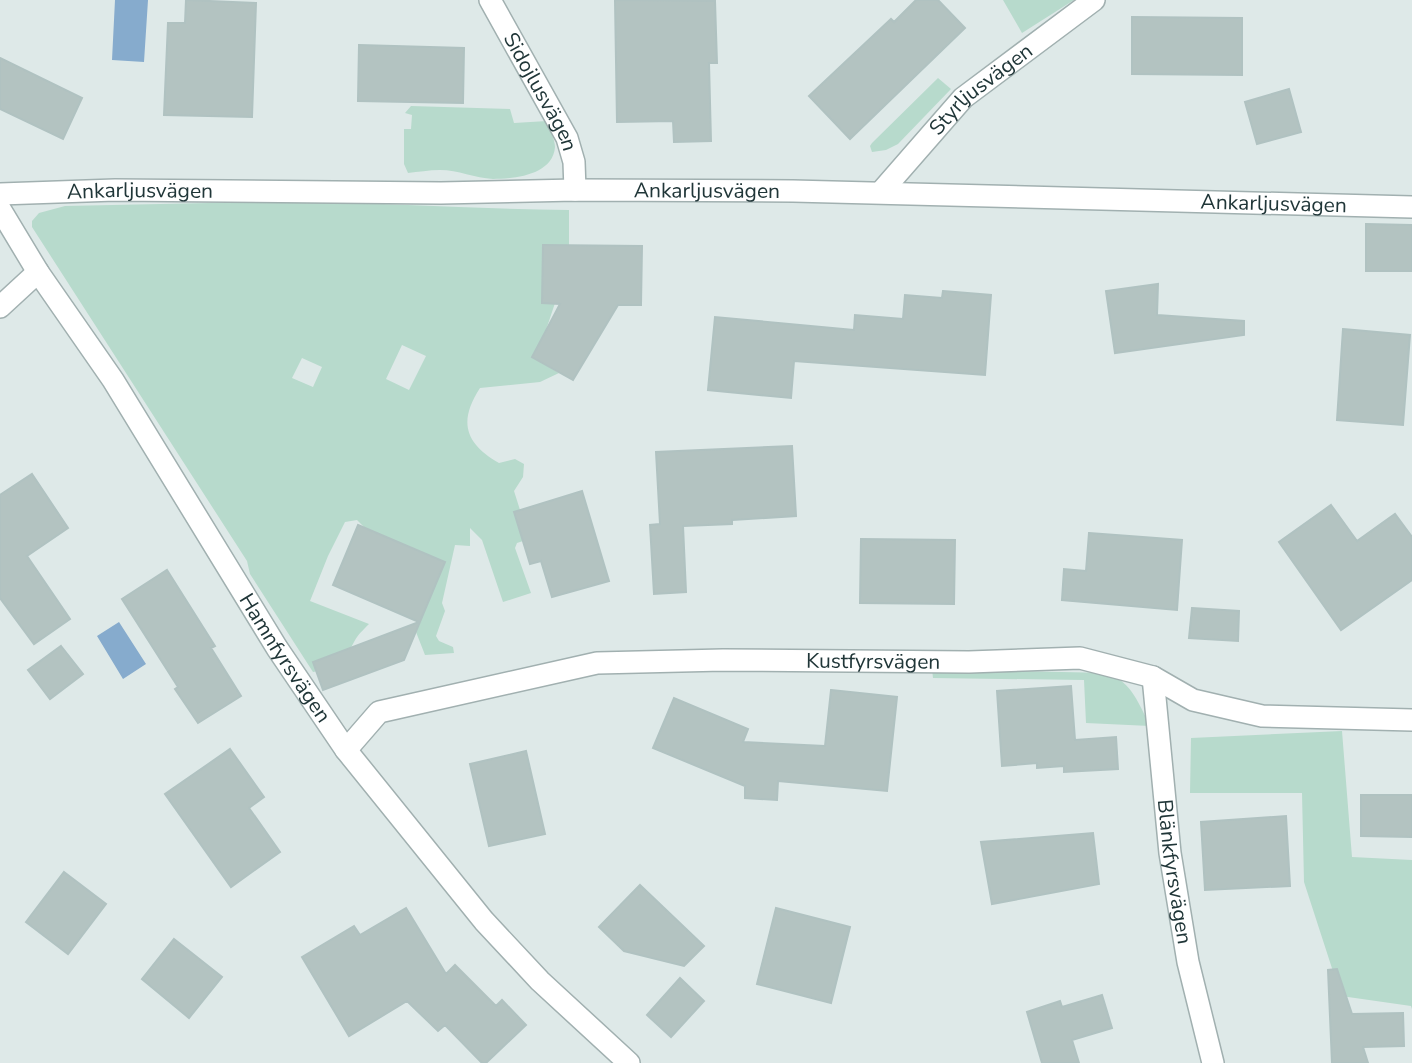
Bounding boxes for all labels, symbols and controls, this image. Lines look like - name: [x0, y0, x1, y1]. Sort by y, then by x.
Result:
- street label: Sidojlusvägen: [497, 27, 584, 154]
- street label: Styrljusvägen: [923, 37, 1038, 141]
- street label: Ankarljusvägen: [66, 176, 213, 206]
- street label: Ankarljusvägen: [634, 176, 780, 205]
- street label: Ankarljusvägen: [1200, 188, 1347, 219]
- street label: Hamnfyrsvägen: [233, 588, 338, 728]
- street label: Kustfyrsvägen: [806, 647, 940, 676]
- street label: Blänkfyrsvägen: [1151, 798, 1199, 946]

